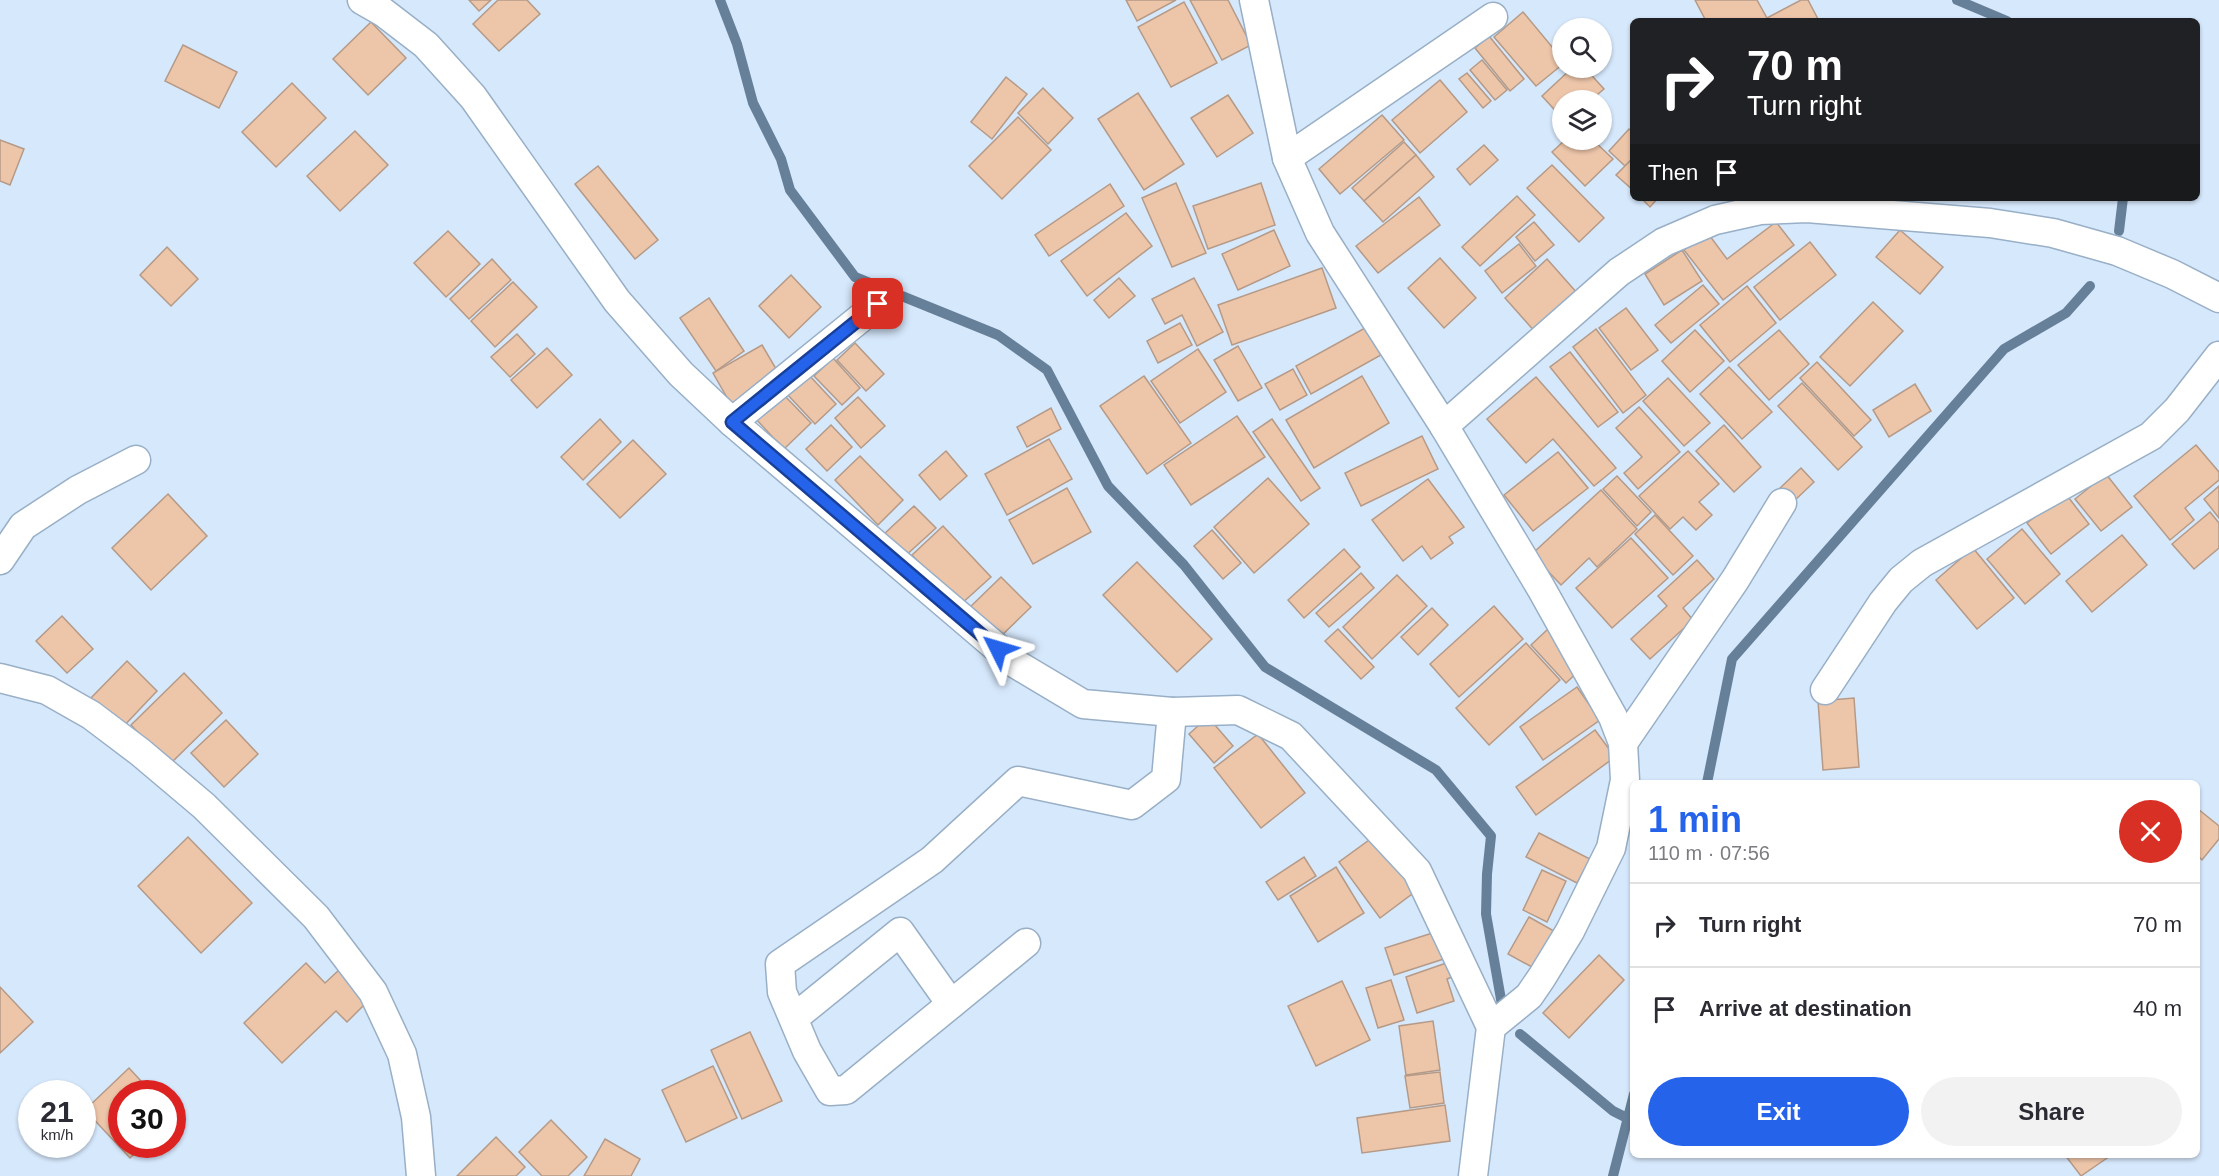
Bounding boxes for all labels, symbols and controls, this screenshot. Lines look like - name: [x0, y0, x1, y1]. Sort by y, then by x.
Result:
- map controls: [1552, 18, 1612, 150]
- button: search: [1552, 18, 1612, 78]
- icon: right: [1648, 42, 1726, 120]
- text: 70 m: [1747, 42, 1843, 89]
- button: layers: [1552, 90, 1612, 150]
- text: Turn right: [1747, 91, 1862, 121]
- icon: arrive: [1710, 156, 1743, 189]
- text: Then: [1648, 160, 1698, 185]
- pin: [852, 278, 903, 329]
- icon: arrive: [861, 287, 894, 320]
- position arrow: [966, 617, 1030, 681]
- text: 1 min: [1648, 799, 1742, 840]
- button: close: [2119, 800, 2182, 863]
- text: 110 m · 07:56: [1648, 842, 1770, 864]
- icon: right: [1648, 909, 1681, 942]
- text: Turn right: [1699, 912, 1801, 937]
- text: 70 m: [2133, 912, 2182, 937]
- icon: arrive: [1648, 993, 1681, 1026]
- text: Arrive at destination: [1699, 996, 1912, 1021]
- text: 40 m: [2133, 996, 2182, 1021]
- button: Exit: [1648, 1077, 1909, 1146]
- button: Share: [1921, 1077, 2182, 1146]
- speed limit sign: 30: [108, 1080, 186, 1158]
- text: 21: [40, 1095, 74, 1128]
- text: km/h: [41, 1126, 73, 1143]

